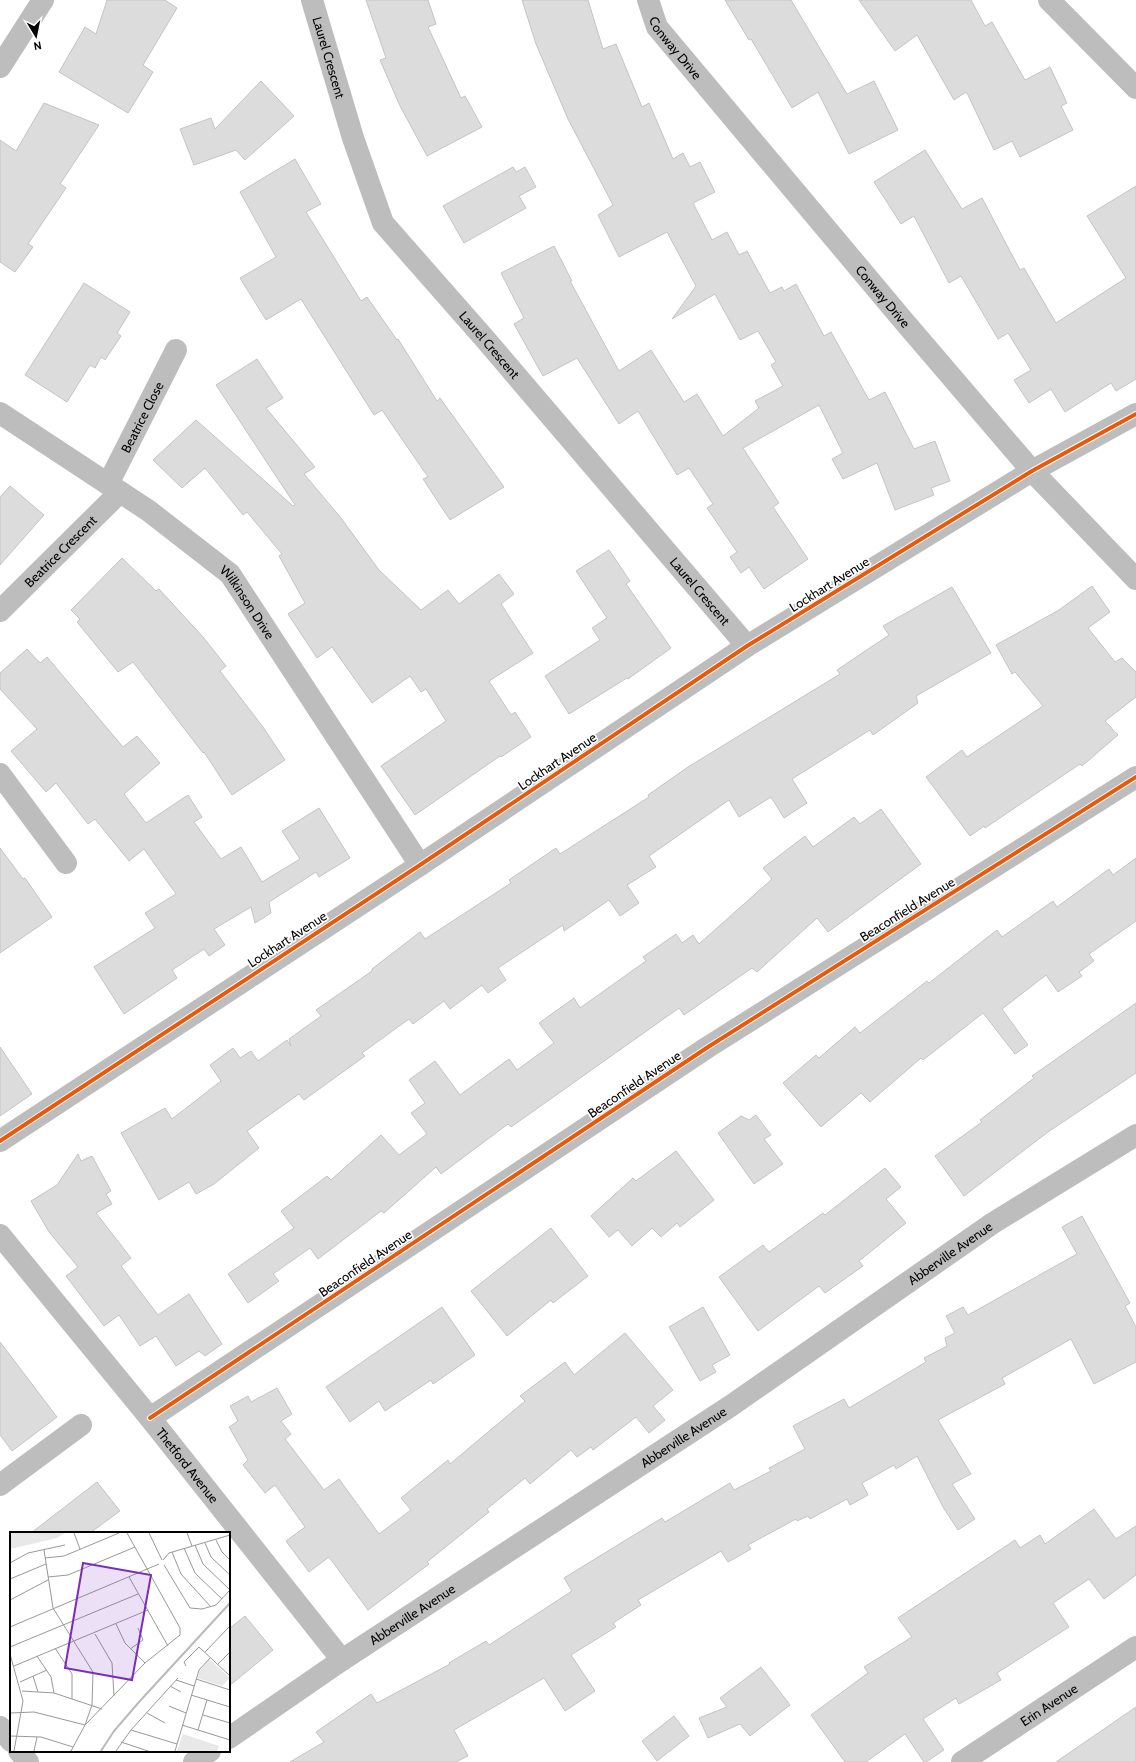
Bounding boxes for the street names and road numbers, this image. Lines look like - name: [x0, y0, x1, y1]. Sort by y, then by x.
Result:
- street label: Conway Drive: [646, 14, 706, 83]
- street label: Laurel Crescent: [309, 15, 349, 101]
- street label: Conway Drive: [852, 262, 914, 331]
- street label: Laurel Crescent: [456, 308, 524, 382]
- street label: Beatrice Close: [117, 379, 167, 455]
- street label: Beatrice Crescent: [21, 512, 100, 590]
- street label: Lockhart Avenue: [786, 553, 872, 615]
- street label: Laurel Crescent: [667, 554, 734, 629]
- street label: Wilkinson Drive: [217, 562, 278, 642]
- street label: Lockhart Avenue: [515, 729, 600, 793]
- street label: Beaconfield Avenue: [857, 873, 958, 945]
- street label: Lockhart Avenue: [244, 907, 330, 971]
- street label: Beaconfield Avenue: [584, 1047, 684, 1121]
- street label: Abberville Avenue: [905, 1218, 996, 1288]
- street label: Beaconfield Avenue: [315, 1226, 415, 1300]
- street label: Abberville Avenue: [637, 1403, 729, 1471]
- street label: Thetford Avenue: [153, 1424, 222, 1506]
- street label: Abberville Avenue: [366, 1580, 458, 1648]
- street label: Erin Avenue: [1017, 1680, 1081, 1729]

